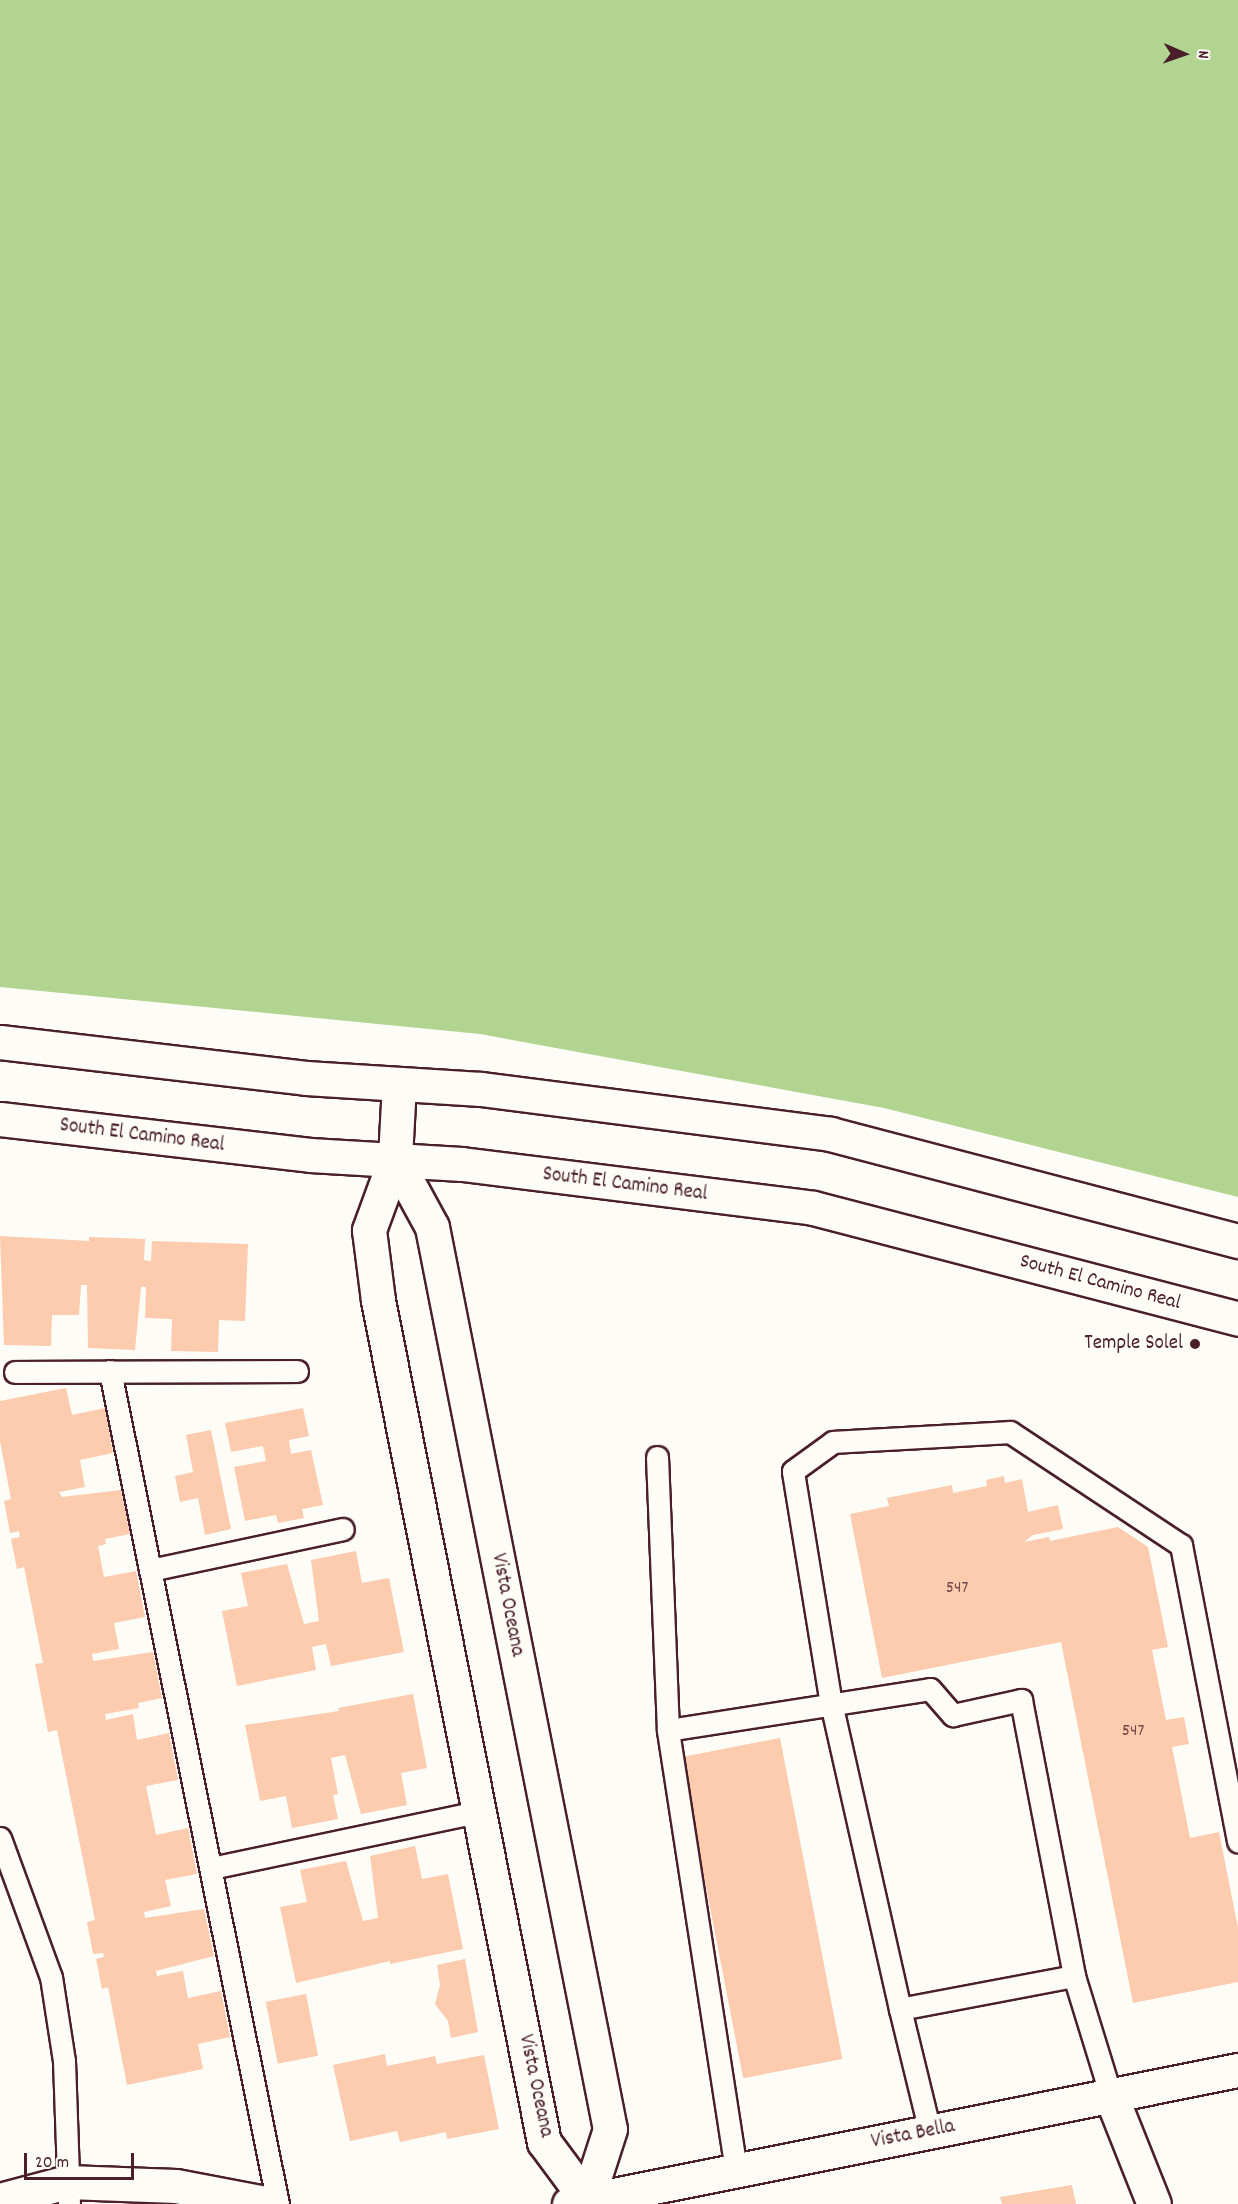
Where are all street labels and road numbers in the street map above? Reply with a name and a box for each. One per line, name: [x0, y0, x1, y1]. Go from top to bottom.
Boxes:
street label: South El Camino Real: [58, 1113, 226, 1159]
street label: South El Camino Real: [541, 1162, 709, 1208]
street label: South El Camino Real: [1017, 1249, 1183, 1317]
street label: Vista Oceana: [485, 1551, 529, 1659]
street label: Vista Oceana: [512, 2032, 558, 2140]
street label: Vista Bella: [869, 2115, 957, 2155]

